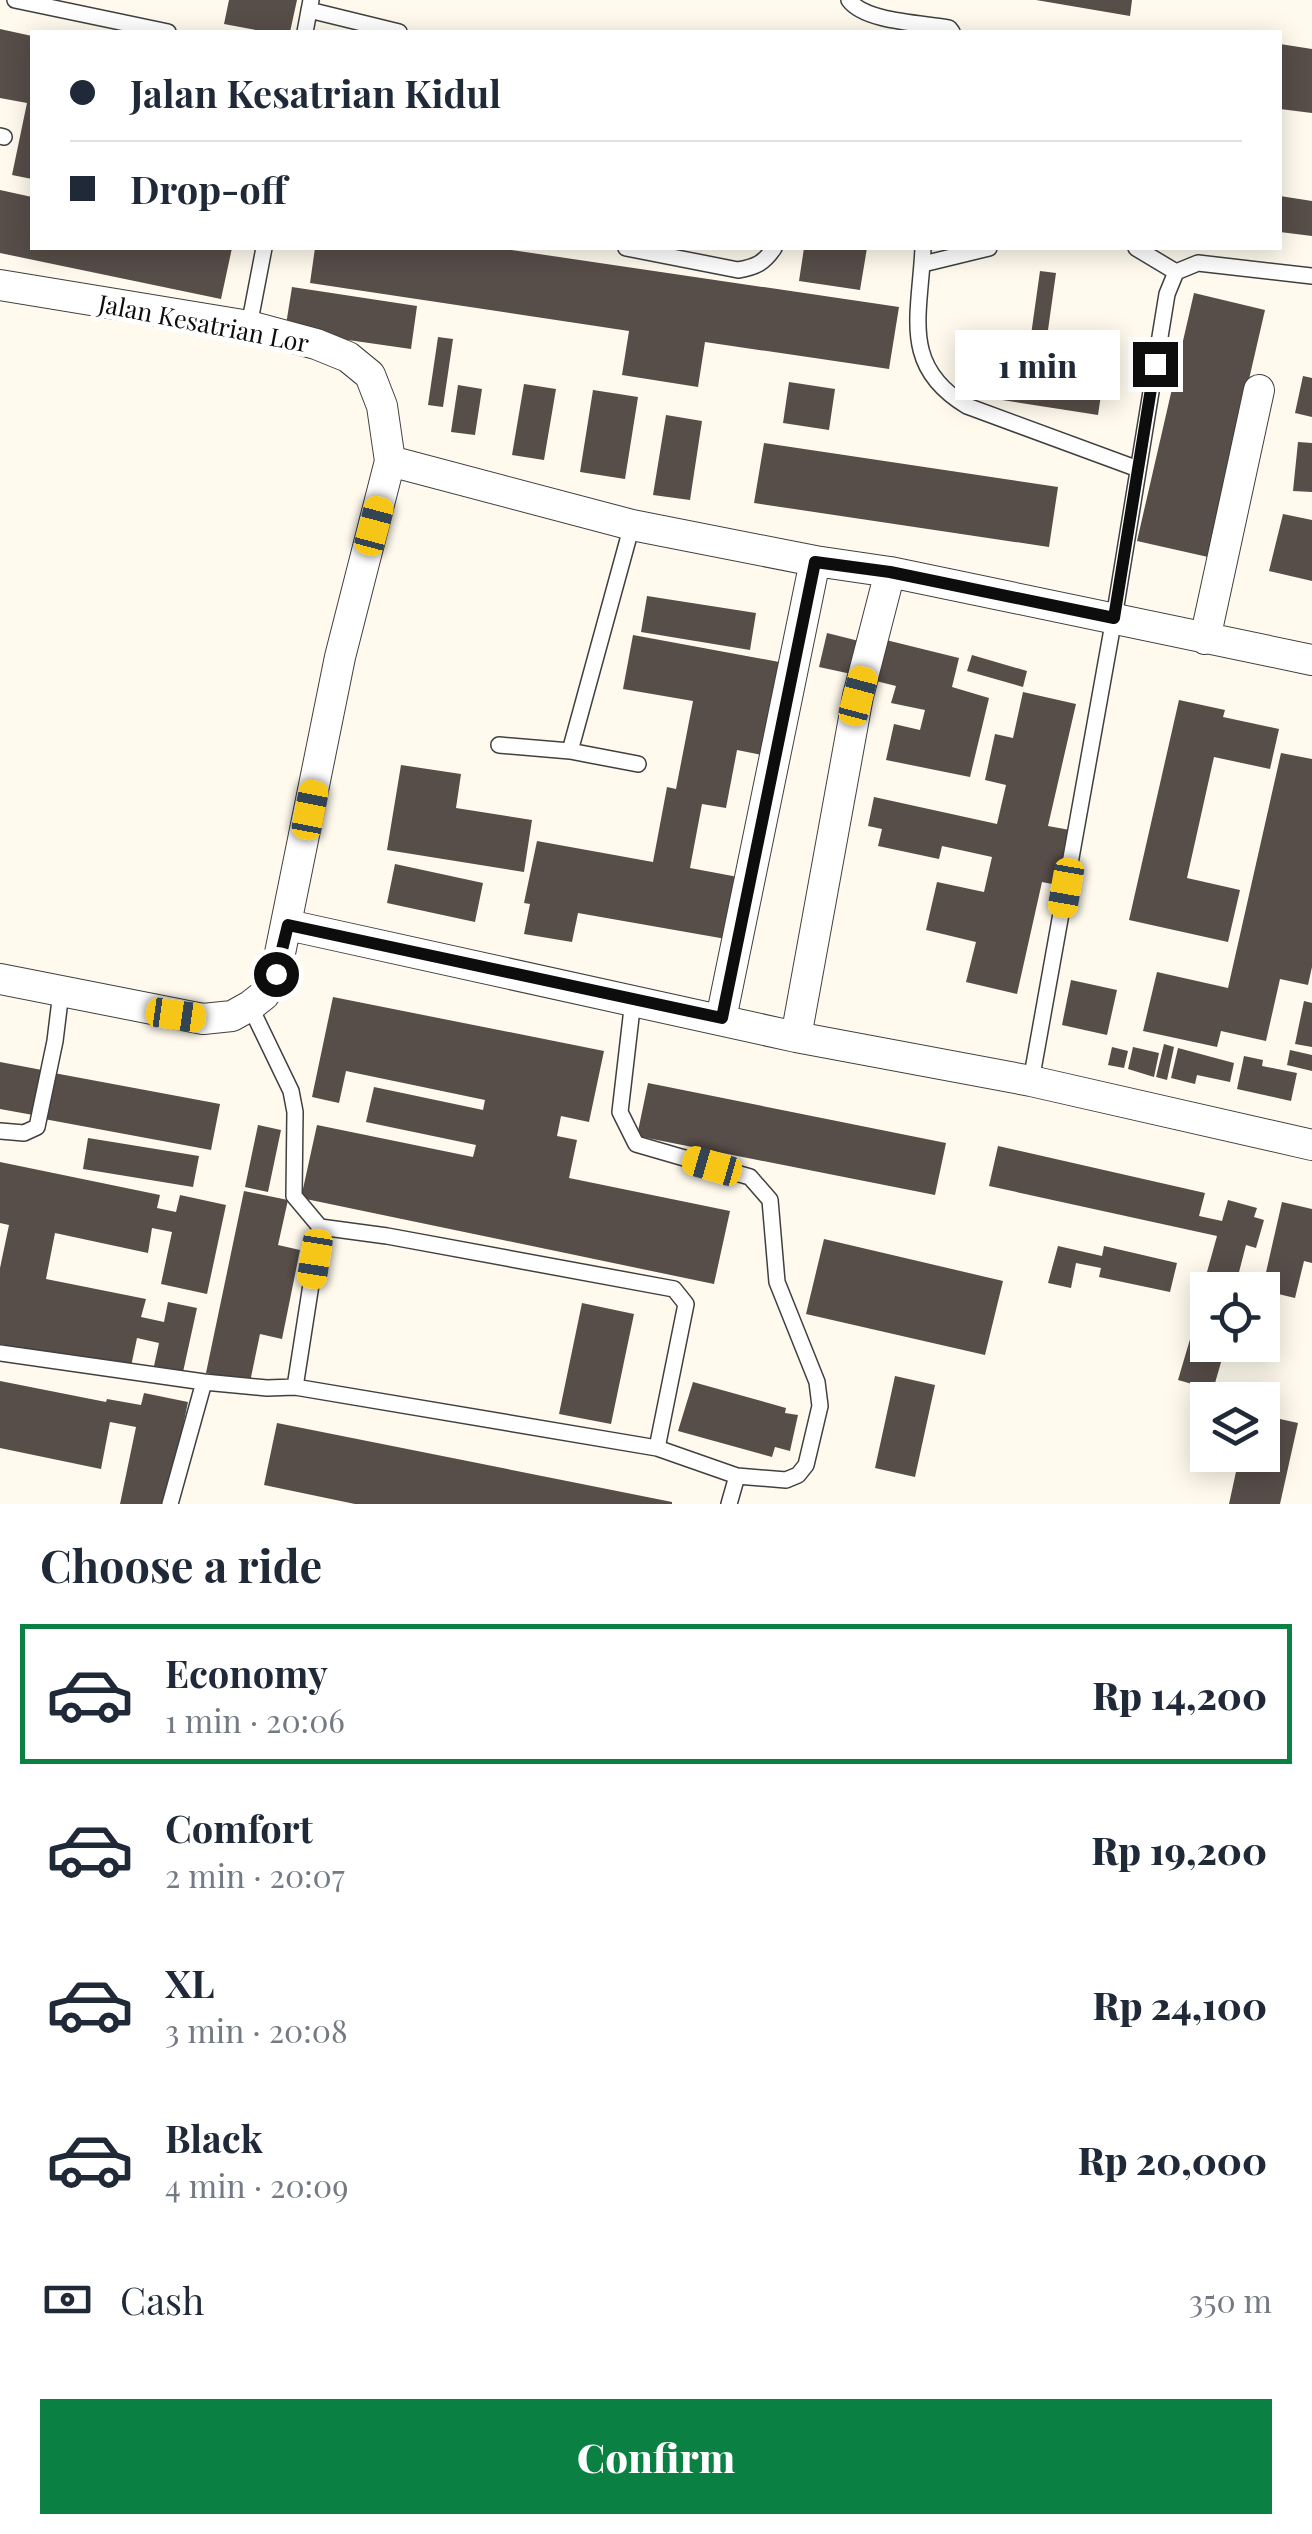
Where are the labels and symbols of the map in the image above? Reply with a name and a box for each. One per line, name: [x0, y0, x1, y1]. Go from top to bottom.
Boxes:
street label: Jalan Kesatrian Lor: [95, 285, 312, 359]
callout: 1 min: [955, 329, 1120, 399]
route end: [1133, 342, 1178, 387]
car: [352, 493, 396, 559]
car: [836, 663, 880, 729]
car: [290, 778, 330, 842]
car: [1046, 856, 1086, 920]
route start: [254, 952, 299, 997]
car: [144, 996, 208, 1034]
car: [679, 1143, 745, 1189]
car: [295, 1227, 335, 1291]

